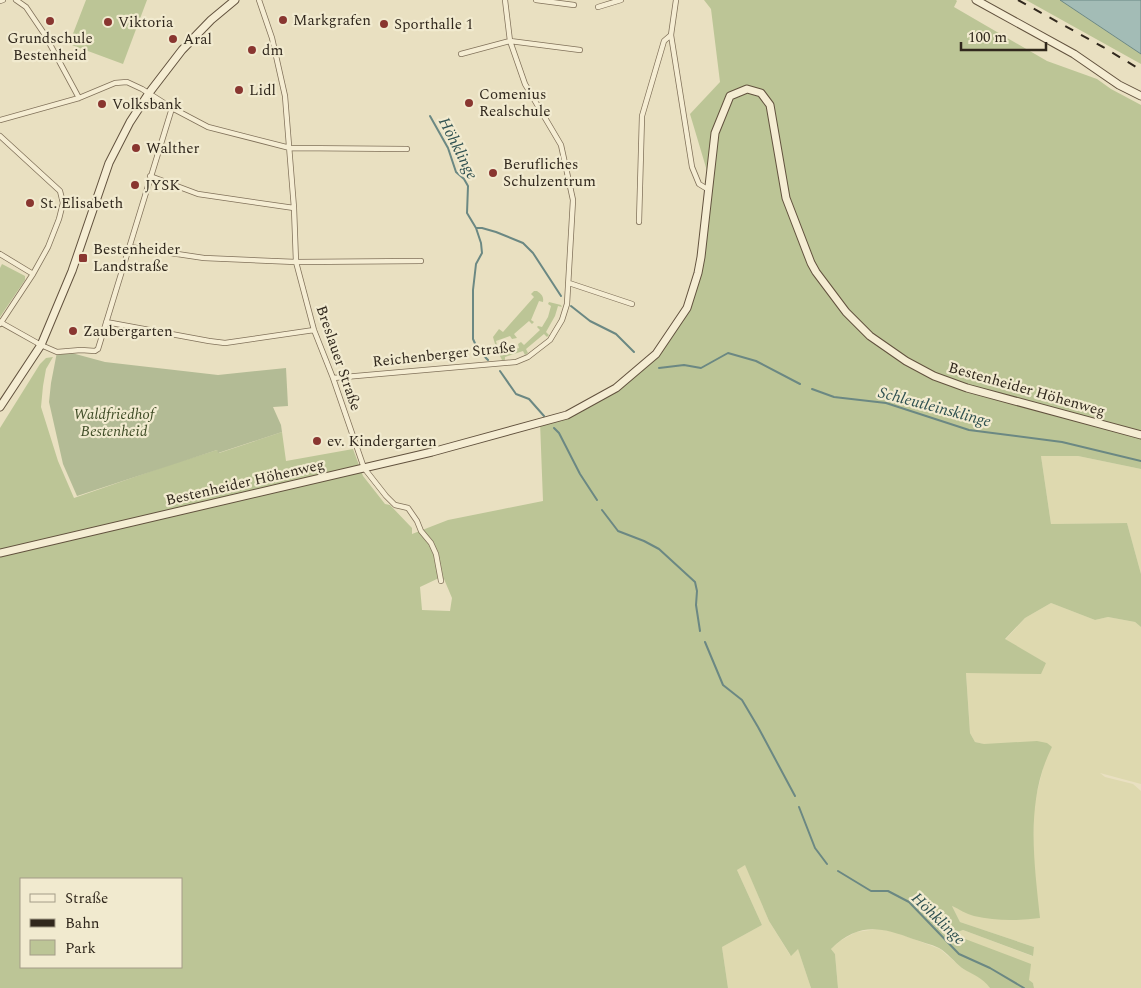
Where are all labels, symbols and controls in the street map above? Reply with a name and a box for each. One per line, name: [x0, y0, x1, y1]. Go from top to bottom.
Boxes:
place label: Markgrafen: [293, 9, 371, 32]
place label: Viktoria: [118, 11, 174, 34]
place label: Sporthalle 1: [394, 13, 473, 36]
marker: Markgrafen: [277, 14, 289, 26]
marker: Grundschule Bestenheid: [44, 15, 56, 27]
marker: Viktoria: [102, 16, 114, 28]
marker: Sporthalle 1: [378, 18, 390, 30]
scale bar: [961, 20, 1046, 52]
text: 100 m: [968, 26, 1007, 49]
place label: Grundschule Bestenheid: [7, 27, 93, 67]
place label: Aral: [183, 28, 212, 51]
marker: Aral: [167, 33, 179, 45]
place label: dm: [262, 39, 283, 62]
marker: dm: [246, 44, 258, 56]
place label: Lidl: [249, 79, 276, 102]
place label: Comenius Realschule: [479, 83, 550, 123]
marker: Lidl: [233, 84, 245, 96]
place label: Volksbank: [112, 93, 182, 116]
marker: Comenius Realschule: [463, 97, 475, 109]
marker: Volksbank: [96, 98, 108, 110]
water label: Höhklinge: [432, 113, 484, 184]
place label: Walther: [146, 137, 199, 160]
marker: Walther: [130, 142, 142, 154]
place label: Berufliches Schulzentrum: [503, 153, 596, 193]
marker: Berufliches Schulzentrum: [487, 167, 499, 179]
place label: JYSK: [145, 174, 180, 197]
marker: JYSK: [129, 179, 141, 191]
place label: St. Elisabeth: [40, 192, 124, 215]
marker: St. Elisabeth: [24, 197, 36, 209]
place label: Bestenheider Landstraße: [93, 238, 180, 278]
marker: Bestenheider Landstraße: [77, 252, 89, 264]
street label: Breslauer Straße: [310, 302, 367, 414]
place label: Zaubergarten: [83, 320, 173, 343]
marker: Zaubergarten: [67, 325, 79, 337]
street label: Reichenberger Straße: [371, 336, 517, 373]
street label: Bestenheider Höhenweg: [946, 356, 1108, 423]
water label: Schleutleinsklinge: [876, 380, 994, 434]
park label: Waldfriedhof Bestenheid: [73, 403, 157, 443]
place label: ev. Kindergarten: [327, 430, 437, 453]
marker: ev. Kindergarten: [311, 435, 323, 447]
street label: Bestenheider Höhenweg: [163, 453, 327, 512]
legend: [20, 878, 182, 968]
text: Straße: [65, 887, 108, 910]
water label: Höhklinge: [906, 887, 971, 951]
text: Bahn: [65, 912, 100, 935]
text: Park: [65, 937, 96, 960]

